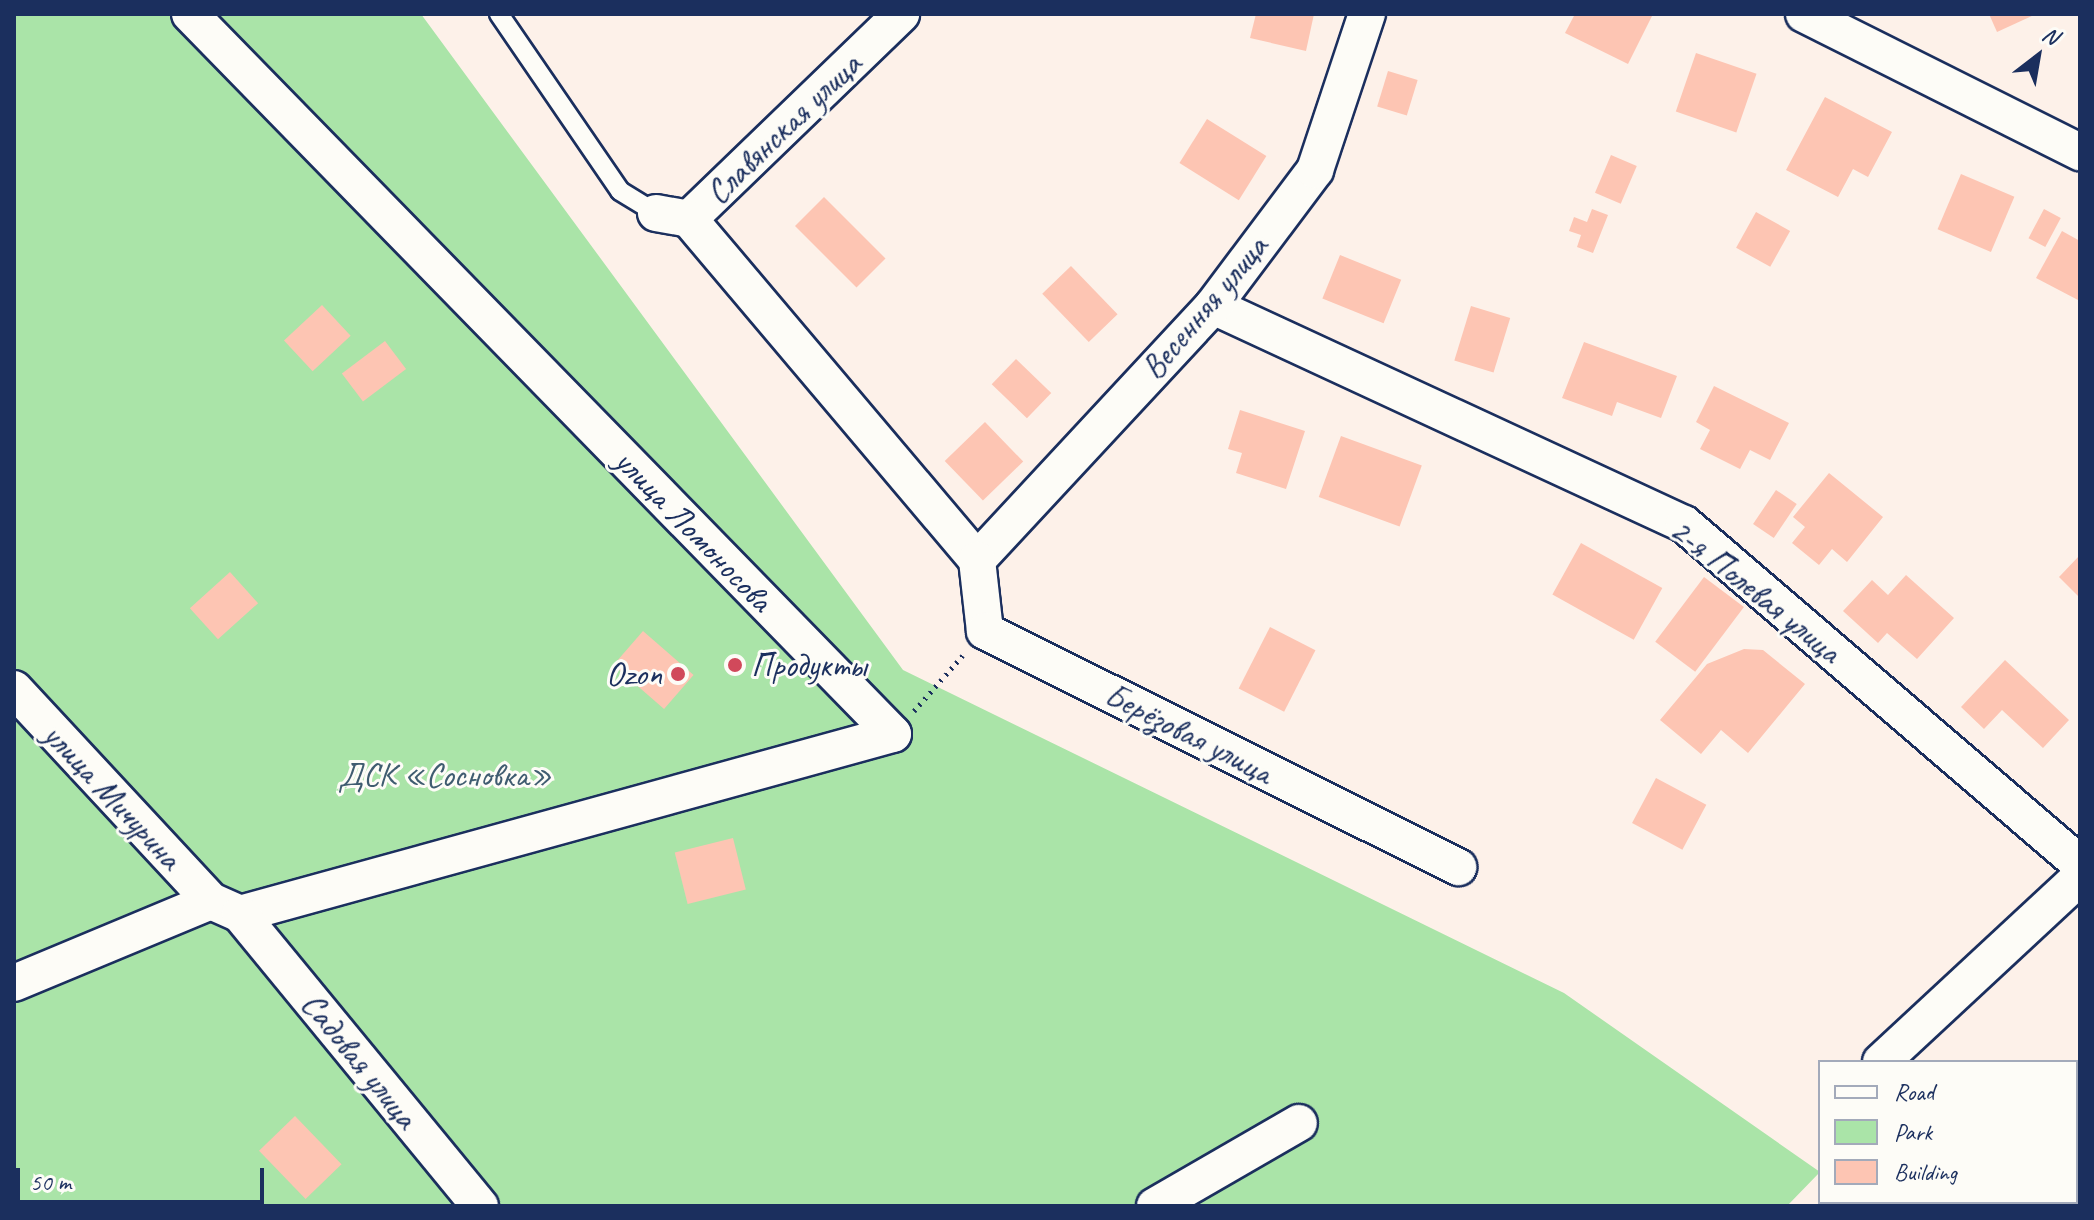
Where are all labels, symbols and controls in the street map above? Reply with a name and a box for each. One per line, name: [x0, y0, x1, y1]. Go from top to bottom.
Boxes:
north arrow: [1998, 16, 2078, 96]
text: N: [2037, 20, 2063, 51]
street label: Славянская улица: [696, 43, 870, 213]
street label: Весенняя улица: [1132, 226, 1276, 388]
street label: улица Ломоносова: [606, 440, 782, 620]
street label: 2-я Полевая улица: [1661, 508, 1851, 672]
place label: Продукты: [751, 645, 866, 685]
place label: Ozon: [606, 654, 662, 694]
marker: Продукты: [726, 656, 744, 674]
marker: Ozon: [669, 665, 687, 683]
street label: Берёзовая улица: [1099, 673, 1279, 793]
street label: улица Мичурина: [35, 714, 191, 878]
park label: ДСК «Сосновка»: [338, 755, 552, 795]
street label: Садовая улица: [292, 983, 428, 1137]
legend: [1818, 1060, 2078, 1204]
text: Road: [1894, 1077, 1934, 1107]
text: Park: [1894, 1117, 1932, 1147]
scale bar: [20, 1152, 268, 1202]
text: Building: [1894, 1157, 1957, 1187]
text: 50 m: [30, 1167, 71, 1197]

